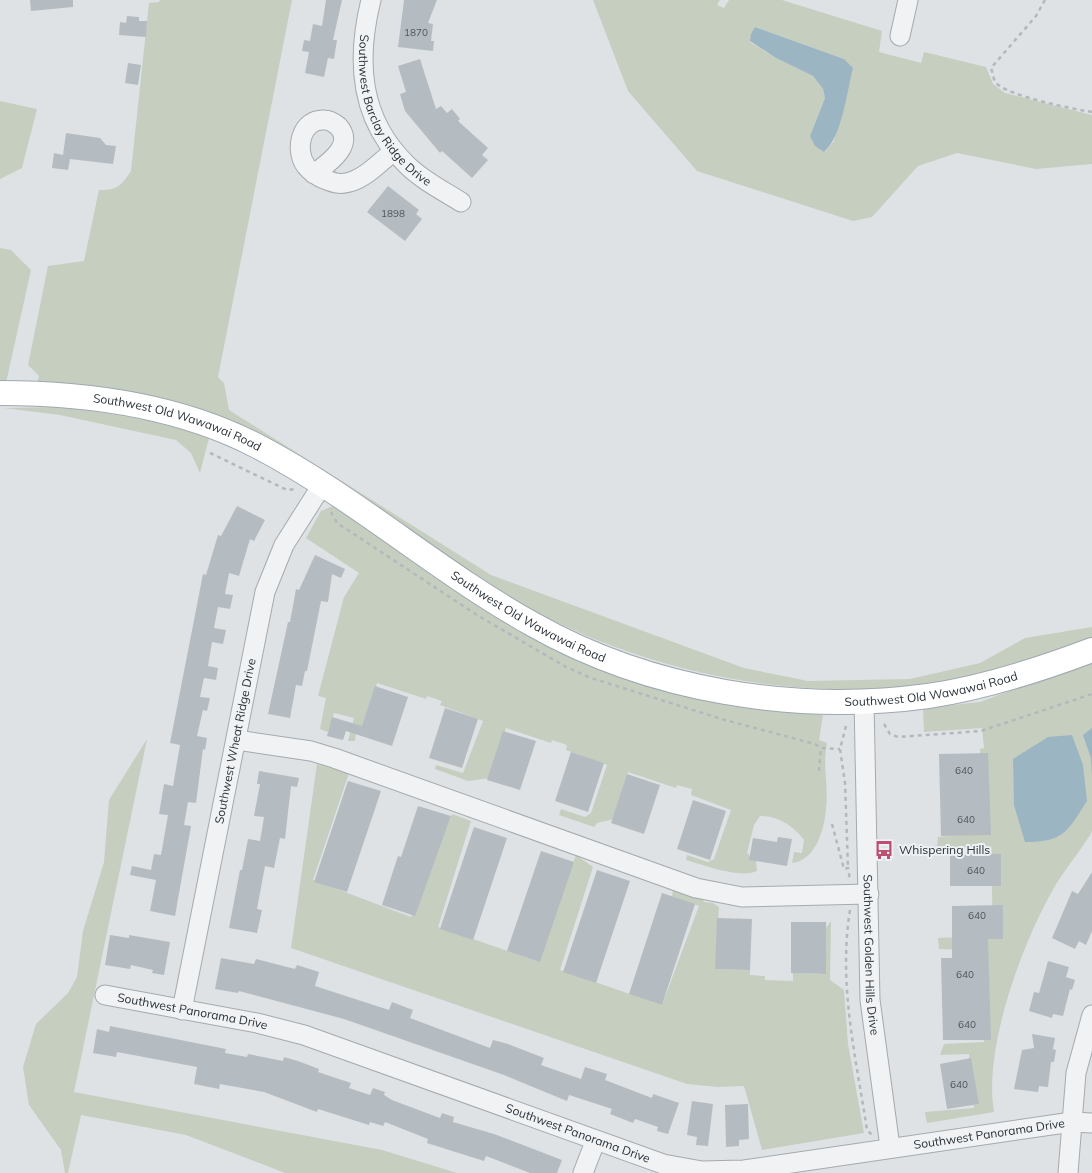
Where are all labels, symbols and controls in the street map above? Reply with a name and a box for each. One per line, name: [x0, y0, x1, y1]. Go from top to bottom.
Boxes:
house number: 1870: [404, 26, 428, 39]
street label: Southwest Barclay Ridge Drive: [356, 34, 434, 189]
house number: 1898: [381, 207, 405, 220]
street label: Southwest Old Wawawai Road: [92, 390, 264, 454]
street label: Southwest Old Wawawai Road: [448, 567, 608, 665]
street label: Southwest Wheat Ridge Drive: [211, 657, 259, 825]
street label: Southwest Old Wawawai Road: [844, 668, 1019, 709]
house number: 640: [955, 764, 973, 777]
house number: 640: [957, 813, 975, 826]
bus stop icon: Whispering Hills: [873, 839, 895, 861]
place label: Whispering Hills: [899, 842, 990, 857]
house number: 640: [967, 864, 985, 877]
street label: Southwest Golden Hills Drive: [860, 874, 883, 1036]
house number: 640: [968, 909, 986, 922]
house number: 640: [956, 968, 974, 981]
street label: Southwest Panorama Drive: [116, 989, 269, 1032]
house number: 640: [958, 1018, 976, 1031]
house number: 640: [950, 1078, 968, 1091]
street label: Southwest Panorama Drive: [504, 1100, 652, 1166]
street label: Southwest Panorama Drive: [913, 1115, 1066, 1152]

